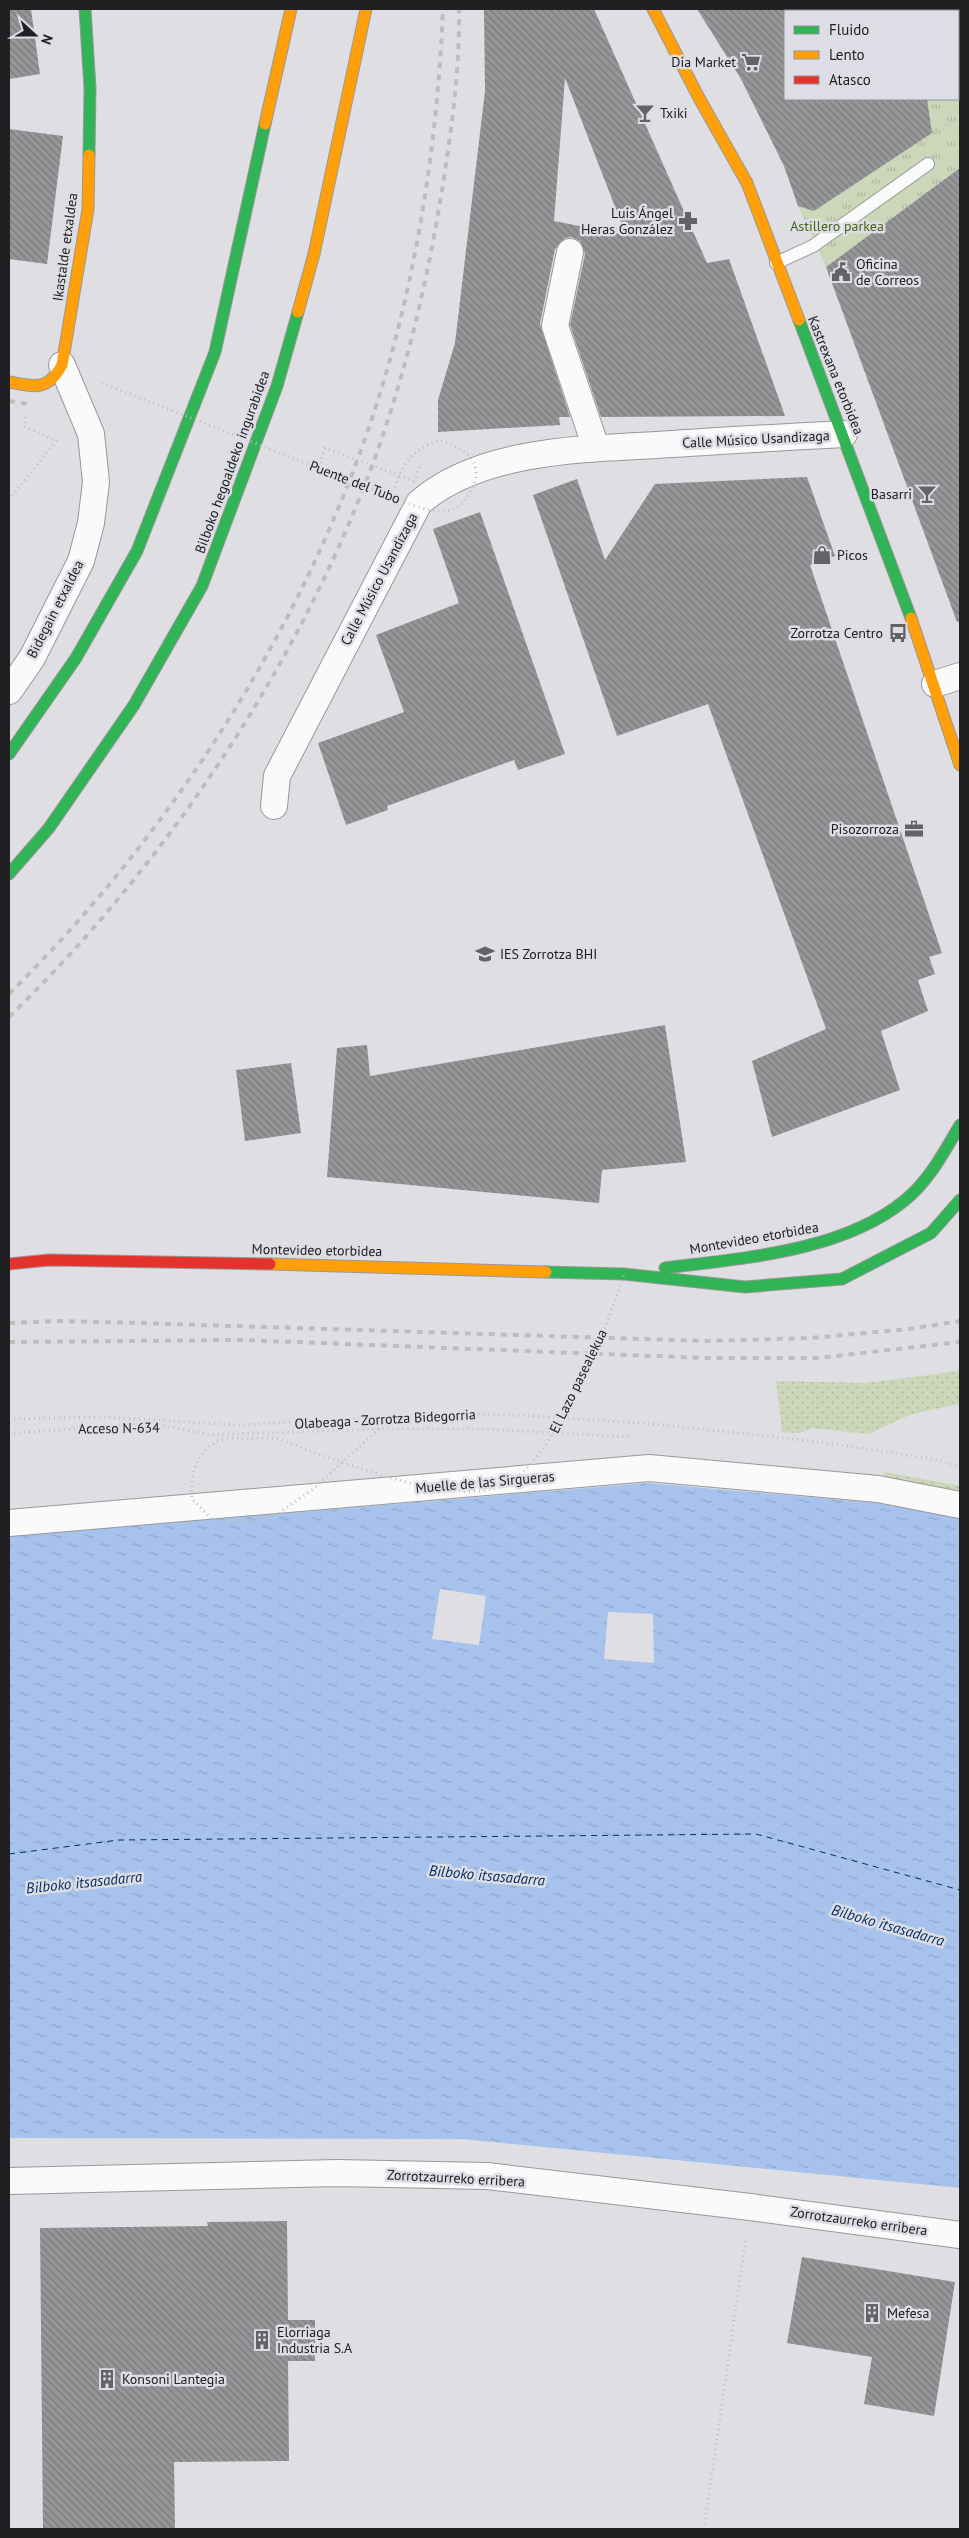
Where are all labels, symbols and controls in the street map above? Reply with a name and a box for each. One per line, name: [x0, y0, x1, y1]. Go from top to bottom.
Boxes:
north arrow: [10, 10, 60, 60]
legend: [784, 10, 959, 100]
text: Fluido: [829, 20, 869, 39]
text: N: [37, 32, 57, 47]
text: Lento: [829, 45, 865, 64]
supermarket icon: Dia Market: [740, 51, 762, 73]
place label: Dia Market: [671, 53, 736, 71]
text: Atasco: [829, 70, 871, 89]
bar icon: Txiki: [634, 102, 656, 124]
place label: Txiki: [660, 104, 687, 122]
street label: Ikastalde etxaldea: [48, 192, 82, 302]
place label: Luis Ángel Heras González: [581, 204, 673, 238]
pharmacy icon: Luis Ángel Heras González: [677, 210, 699, 232]
park label: Astillero parkea: [790, 217, 884, 235]
place label: Oficina de Correos: [856, 255, 919, 289]
public building icon: Oficina de Correos: [830, 261, 852, 283]
street label: Kastrexana etorbidea: [804, 313, 868, 437]
street label: Bilboko hegoaldeko ingurabidea: [191, 368, 273, 556]
street label: Calle Músico Usandizaga: [682, 426, 830, 452]
street label: Puente del Tubo: [307, 456, 403, 508]
bar icon: Basarri: [916, 483, 938, 505]
place label: Basarri: [871, 485, 912, 503]
street label: Calle Músico Usandizaga: [336, 509, 422, 648]
shop icon: Picos: [811, 544, 833, 566]
place label: Picos: [837, 546, 868, 564]
street label: Bidegain etxaldea: [23, 557, 87, 661]
bus stop icon: Zorrotza Centro: [887, 622, 909, 644]
place label: Zorrotza Centro: [791, 624, 883, 642]
office icon: Pisozorroza: [903, 818, 925, 840]
place label: Pisozorroza: [831, 820, 899, 838]
school or university icon: IES Zorrotza BHI: [474, 943, 496, 965]
place label: IES Zorrotza BHI: [500, 945, 597, 963]
street label: Montevideo etorbidea: [688, 1218, 820, 1258]
street label: Montevideo etorbidea: [251, 1240, 383, 1260]
street label: El Lazo pasealekua: [545, 1326, 611, 1436]
street label: Olabeaga - Zorrotza Bidegorria: [294, 1405, 476, 1433]
street label: Acceso N-634: [78, 1418, 160, 1438]
street label: Muelle de las Sirgueras: [415, 1467, 555, 1497]
water label: Bilboko itsasadarra: [428, 1860, 547, 1890]
water label: Bilboko itsasadarra: [25, 1866, 144, 1898]
water label: Bilboko itsasadarra: [829, 1900, 947, 1950]
street label: Zorrotzaurreko erribera: [387, 2165, 525, 2191]
street label: Zorrotzaurreko erribera: [789, 2202, 929, 2240]
building icon: Mefesa: [861, 2302, 883, 2324]
place label: Mefesa: [887, 2304, 930, 2322]
place label: Elorriaga Industria S.A: [277, 2323, 353, 2357]
building icon: Elorriaga Industria S.A: [251, 2329, 273, 2351]
building icon: Konsoni Lantegia: [96, 2368, 118, 2390]
place label: Konsoni Lantegia: [122, 2370, 225, 2388]

